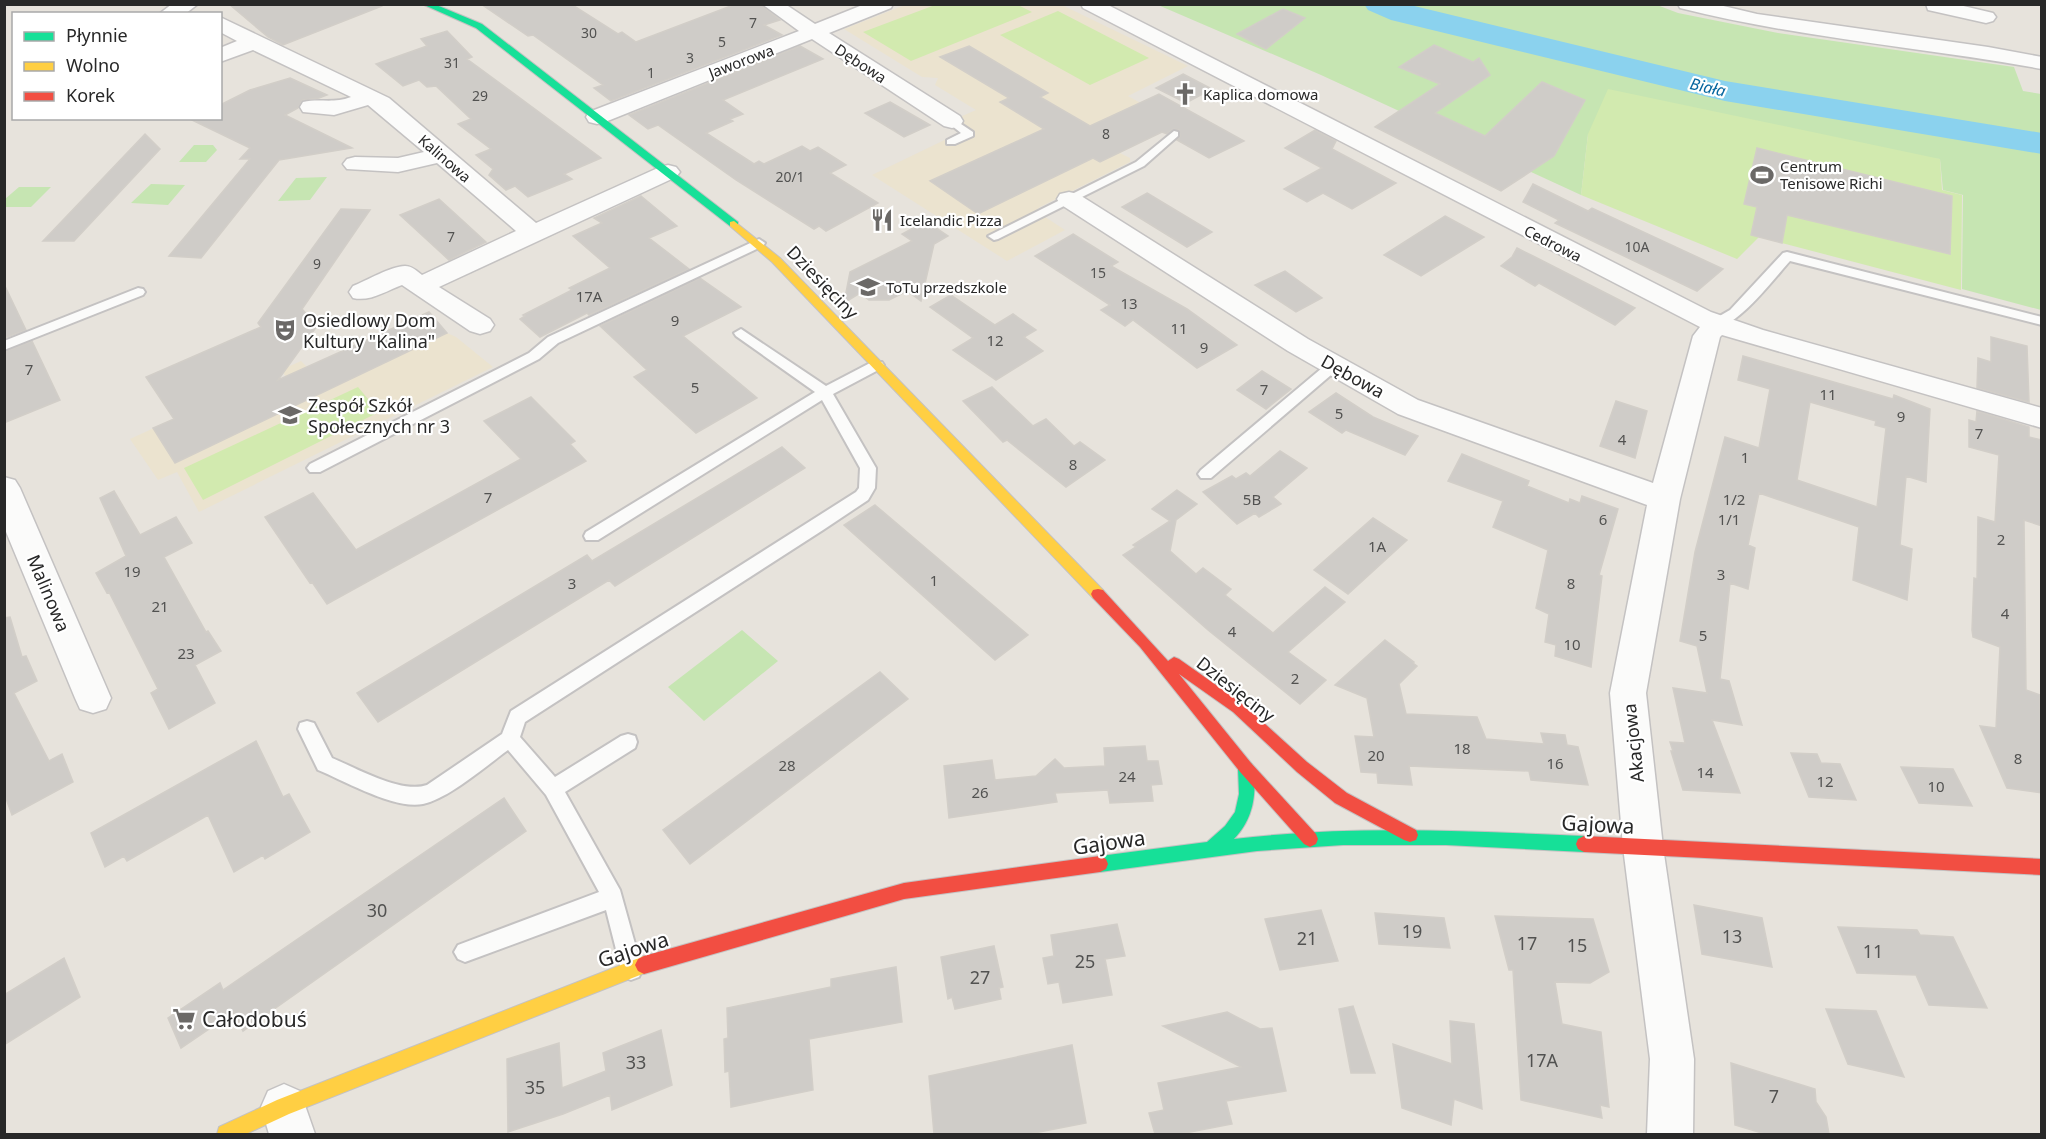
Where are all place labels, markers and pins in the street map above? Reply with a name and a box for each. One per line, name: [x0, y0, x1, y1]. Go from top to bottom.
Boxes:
church icon: Kaplica domowa: [1172, 81, 1198, 107]
place label: Kaplica domowa: [1203, 84, 1319, 104]
place label: Centrum Tenisowe Richi: [1780, 156, 1883, 193]
sports icon: Centrum Tenisowe Richi: [1749, 162, 1775, 188]
restaurant icon: Icelandic Pizza: [869, 207, 895, 233]
place label: Icelandic Pizza: [900, 210, 1002, 230]
school or university icon: ToTu przedszkole: [855, 274, 881, 300]
place label: ToTu przedszkole: [886, 277, 1007, 297]
place label: Osiedlowy Dom Kultury "Kalina": [303, 308, 436, 353]
theatre icon: Osiedlowy Dom Kultury "Kalina": [272, 317, 298, 343]
place label: Zespół Szkół Społecznych nr 3: [308, 393, 450, 438]
school or university icon: Zespół Szkół Społecznych nr 3: [277, 402, 303, 428]
place label: Całodobuś: [202, 1005, 307, 1033]
supermarket icon: Całodobuś: [171, 1006, 197, 1032]

